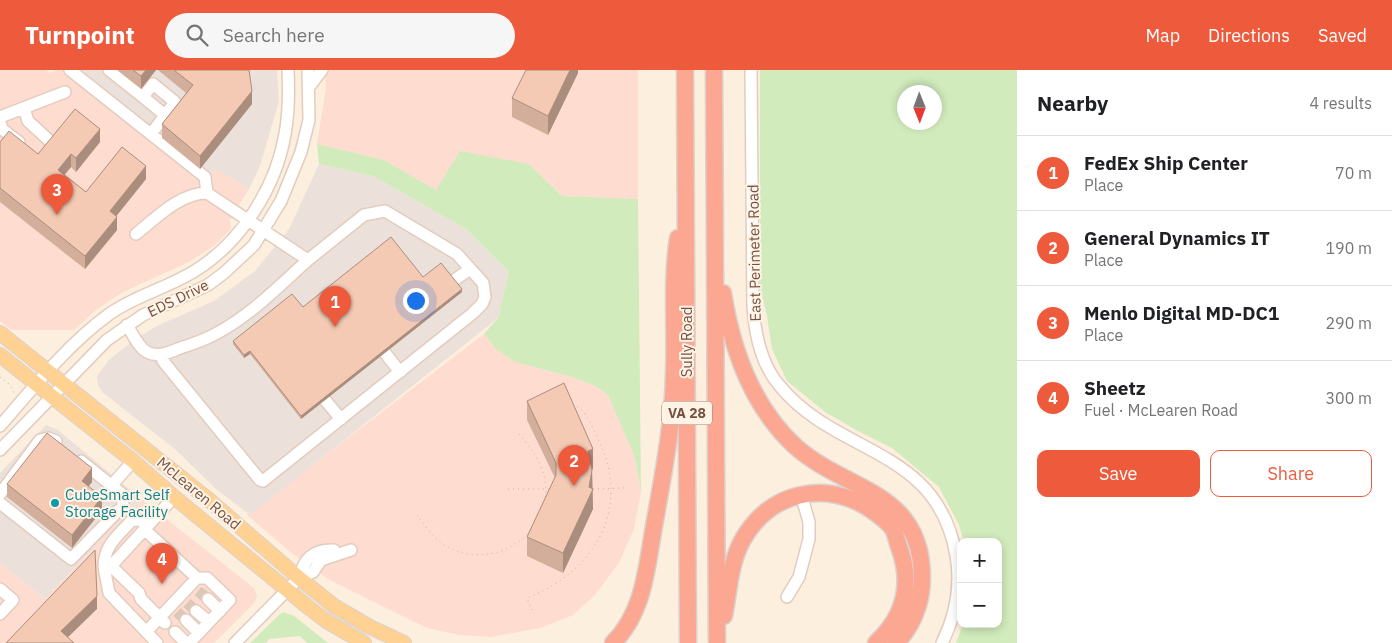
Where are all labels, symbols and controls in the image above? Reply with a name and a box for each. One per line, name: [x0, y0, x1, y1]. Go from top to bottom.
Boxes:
search box: [165, 13, 515, 58]
text: Turnpoint: [25, 19, 135, 51]
icon: search: [183, 21, 211, 49]
text: Search here: [223, 23, 325, 47]
text: Map: [1145, 24, 1180, 47]
text: Directions: [1208, 24, 1290, 47]
text: Saved: [1318, 24, 1367, 47]
north arrow: [897, 85, 942, 130]
text: Nearby: [1037, 89, 1108, 117]
text: 4 results: [1309, 93, 1372, 113]
text: FedEx Ship Center: [1084, 151, 1248, 175]
text: 1: [1048, 163, 1058, 183]
text: 70 m: [1335, 163, 1372, 183]
pin: 3: [41, 174, 73, 215]
text: Place: [1084, 175, 1123, 195]
street label: East Perimeter Road: [743, 184, 765, 322]
text: General Dynamics IT: [1084, 226, 1270, 250]
text: 2: [1048, 238, 1058, 258]
text: 190 m: [1325, 238, 1372, 258]
text: Place: [1084, 250, 1123, 270]
street label: EDS Drive: [144, 275, 212, 321]
pin: 1: [319, 286, 351, 327]
your location: [403, 288, 429, 314]
text: Menlo Digital MD-DC1: [1084, 301, 1279, 325]
street label: Sully Road: [677, 307, 696, 377]
text: 3: [1048, 313, 1058, 333]
text: 290 m: [1325, 313, 1372, 333]
text: Place: [1084, 325, 1123, 345]
text: Sheetz: [1084, 376, 1146, 400]
text: 4: [1048, 388, 1058, 408]
text: 300 m: [1325, 388, 1372, 408]
text: Fuel · McLearen Road: [1084, 400, 1238, 420]
road number: VA 28: [662, 402, 712, 424]
pin: 2: [558, 445, 590, 486]
button: Save: [1037, 450, 1200, 497]
button: Share: [1210, 450, 1372, 497]
street label: McLearen Road: [153, 452, 245, 534]
place label: CubeSmart Self Storage Facility: [65, 485, 170, 521]
marker: CubeSmart Self Storage Facility: [49, 497, 61, 509]
map controls: [957, 538, 1002, 628]
button: +: [957, 538, 1002, 583]
pin: 4: [146, 543, 178, 584]
button: −: [957, 583, 1002, 628]

